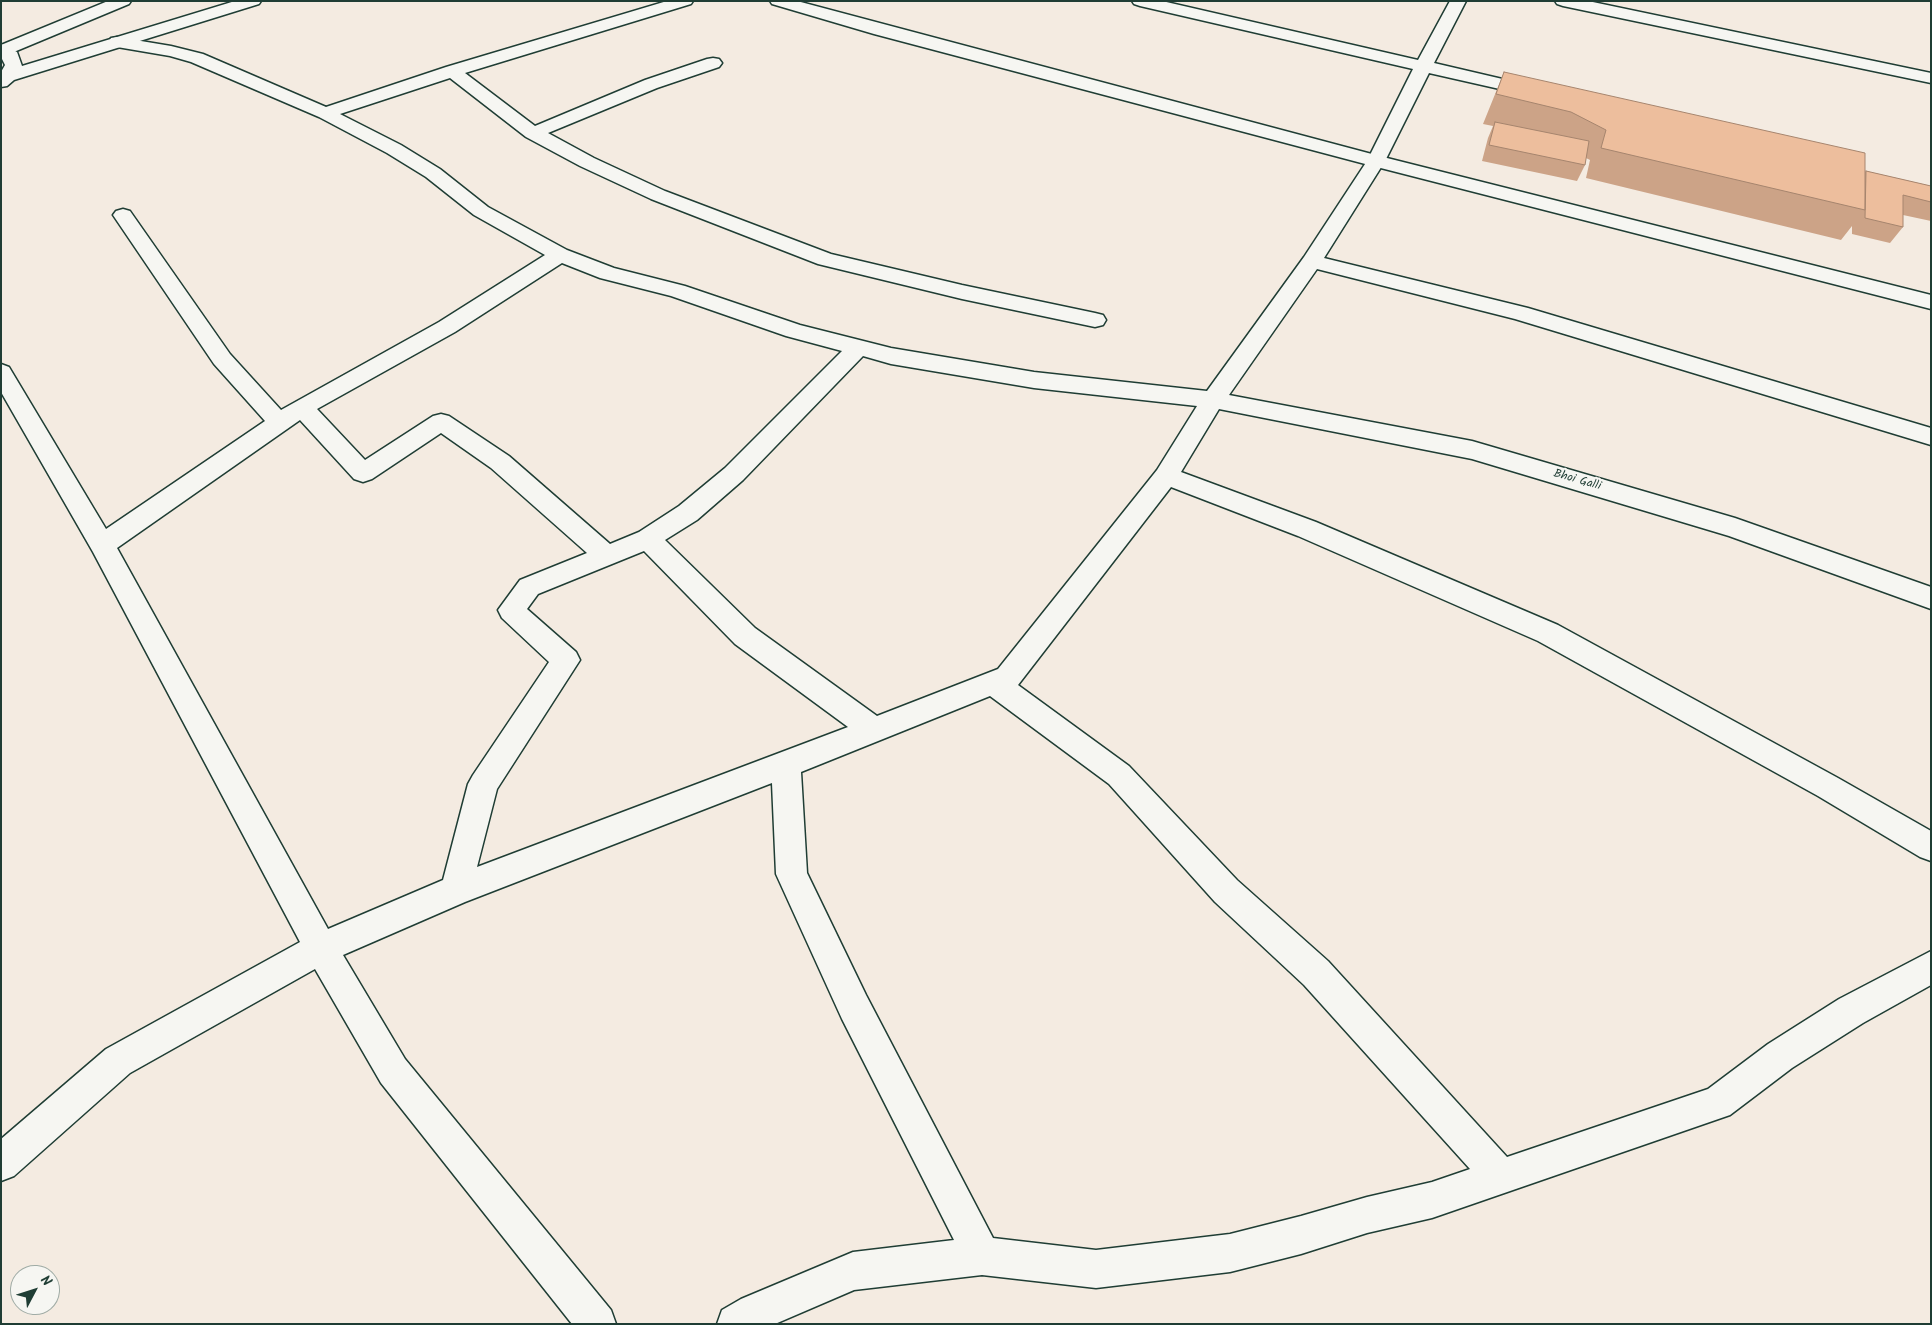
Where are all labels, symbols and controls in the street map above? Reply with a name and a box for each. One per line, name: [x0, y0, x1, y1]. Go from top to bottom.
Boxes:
street label: Bhoi Galli: [1552, 467, 1602, 495]
north arrow: [10, 1265, 60, 1315]
text: N: [34, 1271, 57, 1291]

